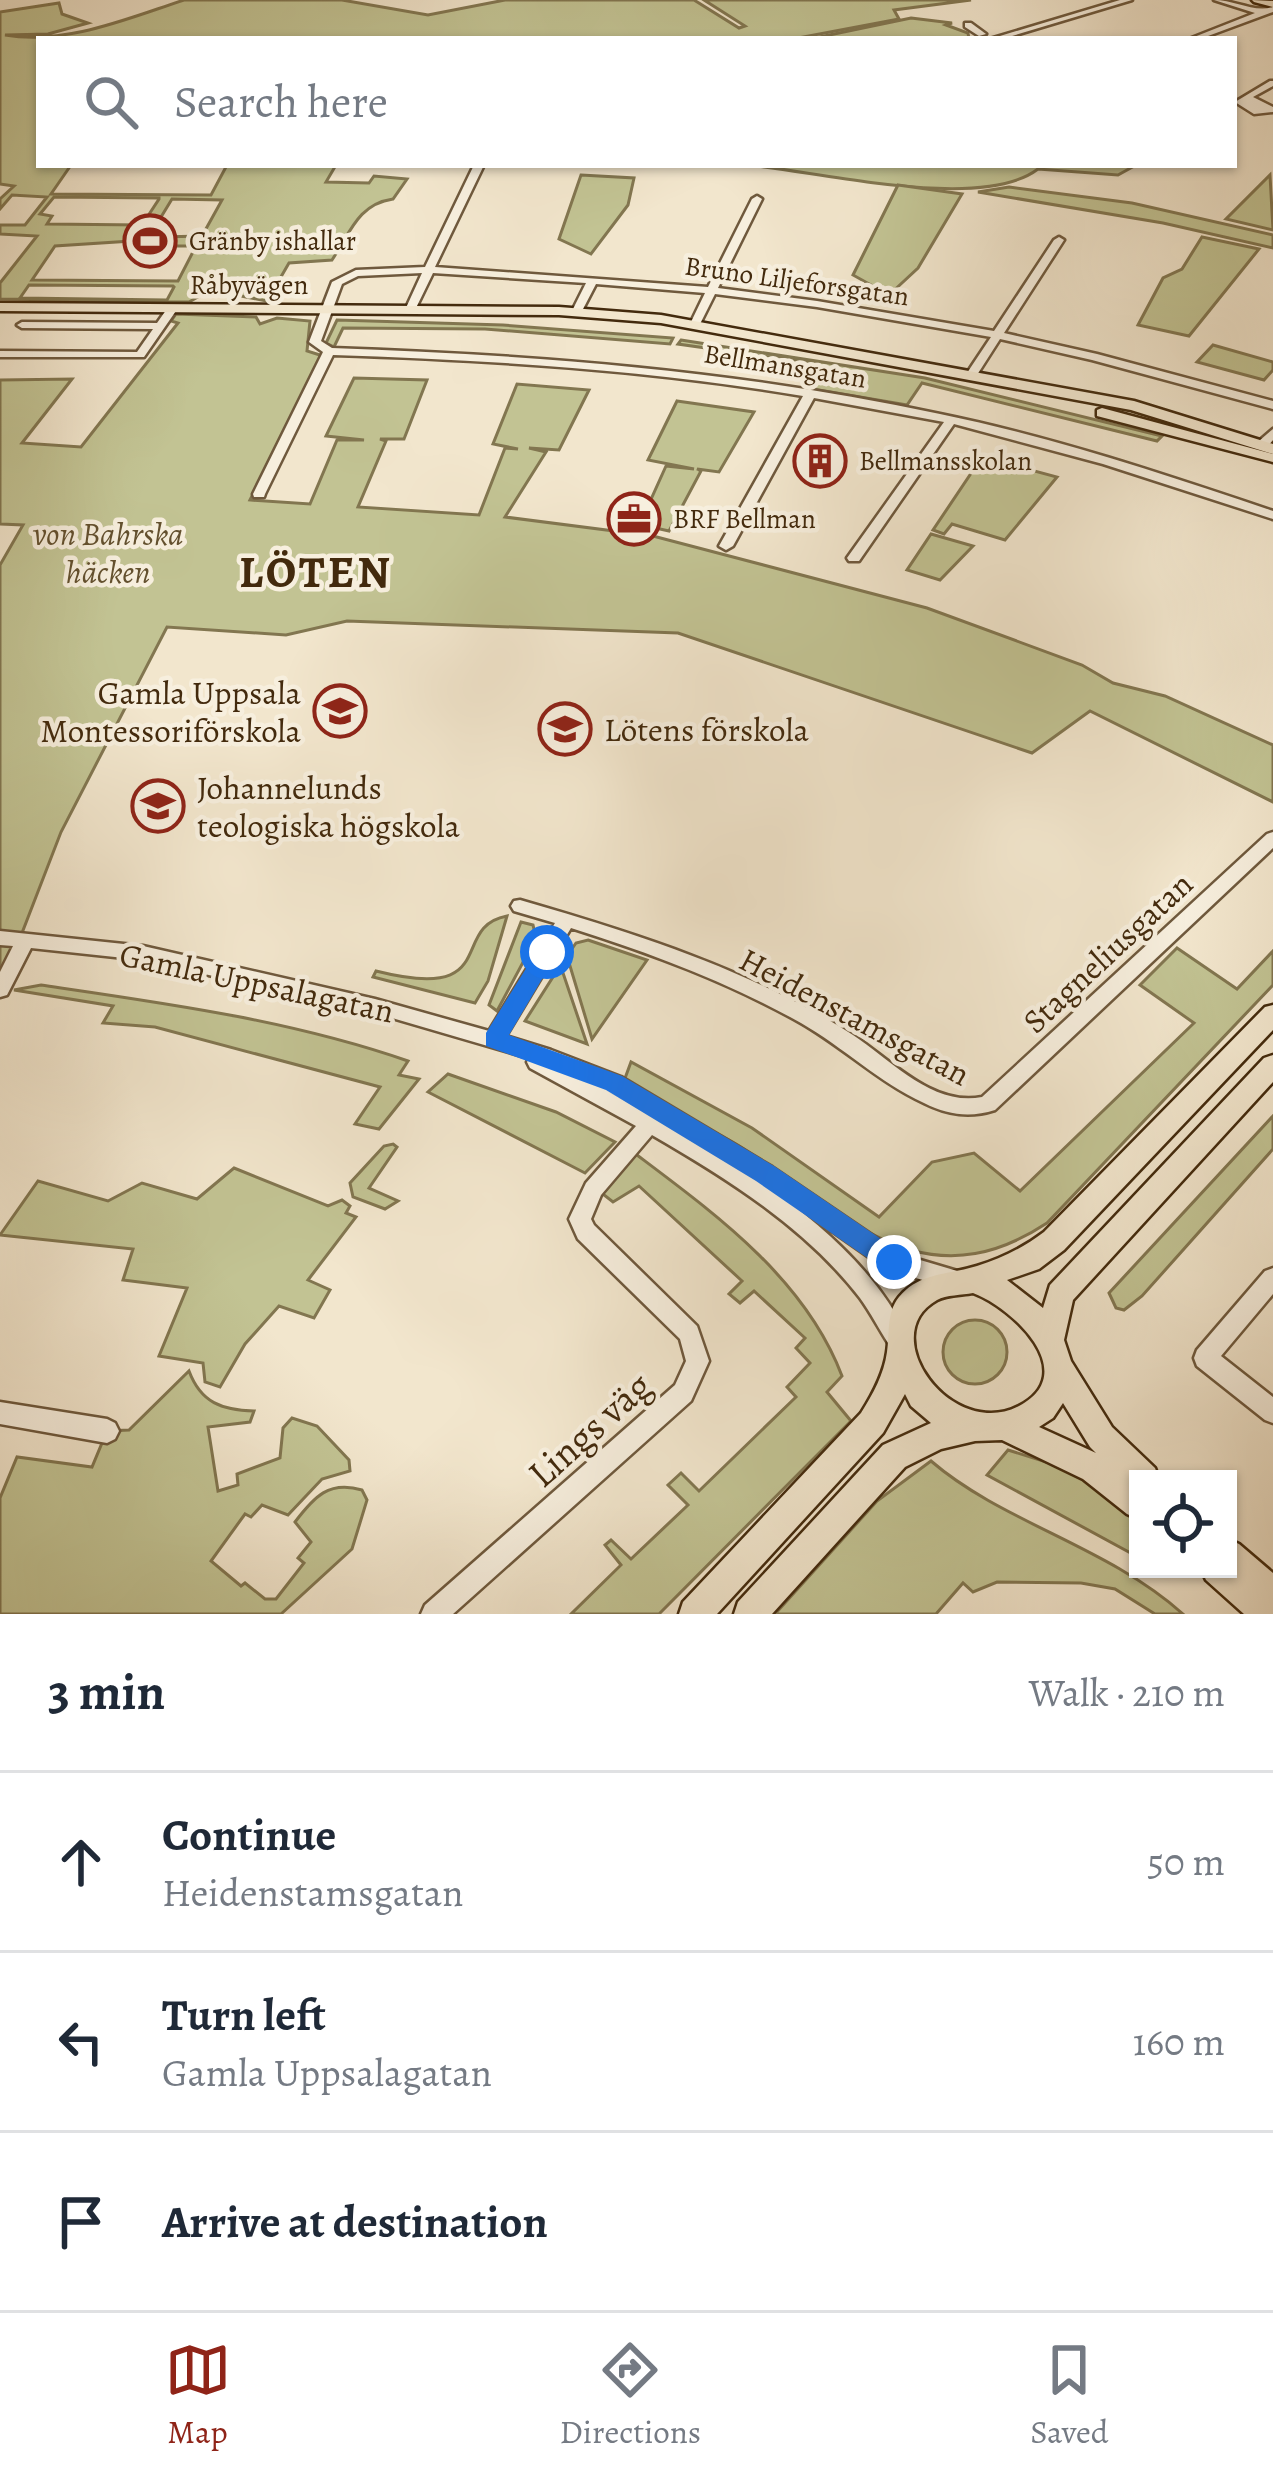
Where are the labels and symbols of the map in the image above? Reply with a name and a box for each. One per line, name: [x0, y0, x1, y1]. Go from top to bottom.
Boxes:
sports icon: Gränby ishallar: [122, 213, 178, 269]
place label: Gränby ishallar: [189, 223, 356, 259]
street label: Bruno Liljeforsgatan: [682, 247, 912, 315]
street label: Råbyvägen: [190, 267, 308, 303]
street label: Bellmansgatan: [701, 335, 869, 397]
building icon: Bellmansskolan: [792, 433, 848, 489]
place label: Bellmansskolan: [859, 443, 1032, 479]
office icon: BRF Bellman: [606, 491, 662, 547]
place label: BRF Bellman: [673, 501, 816, 537]
park label: von Bahrska häcken: [33, 511, 183, 594]
district label: LÖTEN: [239, 541, 393, 603]
place label: Gamla Uppsala Montessoriförskola: [40, 670, 302, 753]
school or university icon: Gamla Uppsala Montessoriförskola: [312, 683, 368, 739]
school or university icon: Lötens förskola: [537, 701, 593, 757]
place label: Lötens förskola: [604, 707, 810, 752]
place label: Johannelunds teologiska högskola: [197, 765, 460, 848]
school or university icon: Johannelunds teologiska högskola: [130, 778, 186, 834]
street label: Stagneliusgatan: [1012, 862, 1202, 1043]
route start: [520, 925, 574, 979]
street label: Gamla Uppsalagatan: [116, 931, 398, 1034]
street label: Heidenstamsgatan: [732, 937, 978, 1096]
route end: [867, 1235, 921, 1289]
street label: Lings väg: [516, 1360, 663, 1499]

